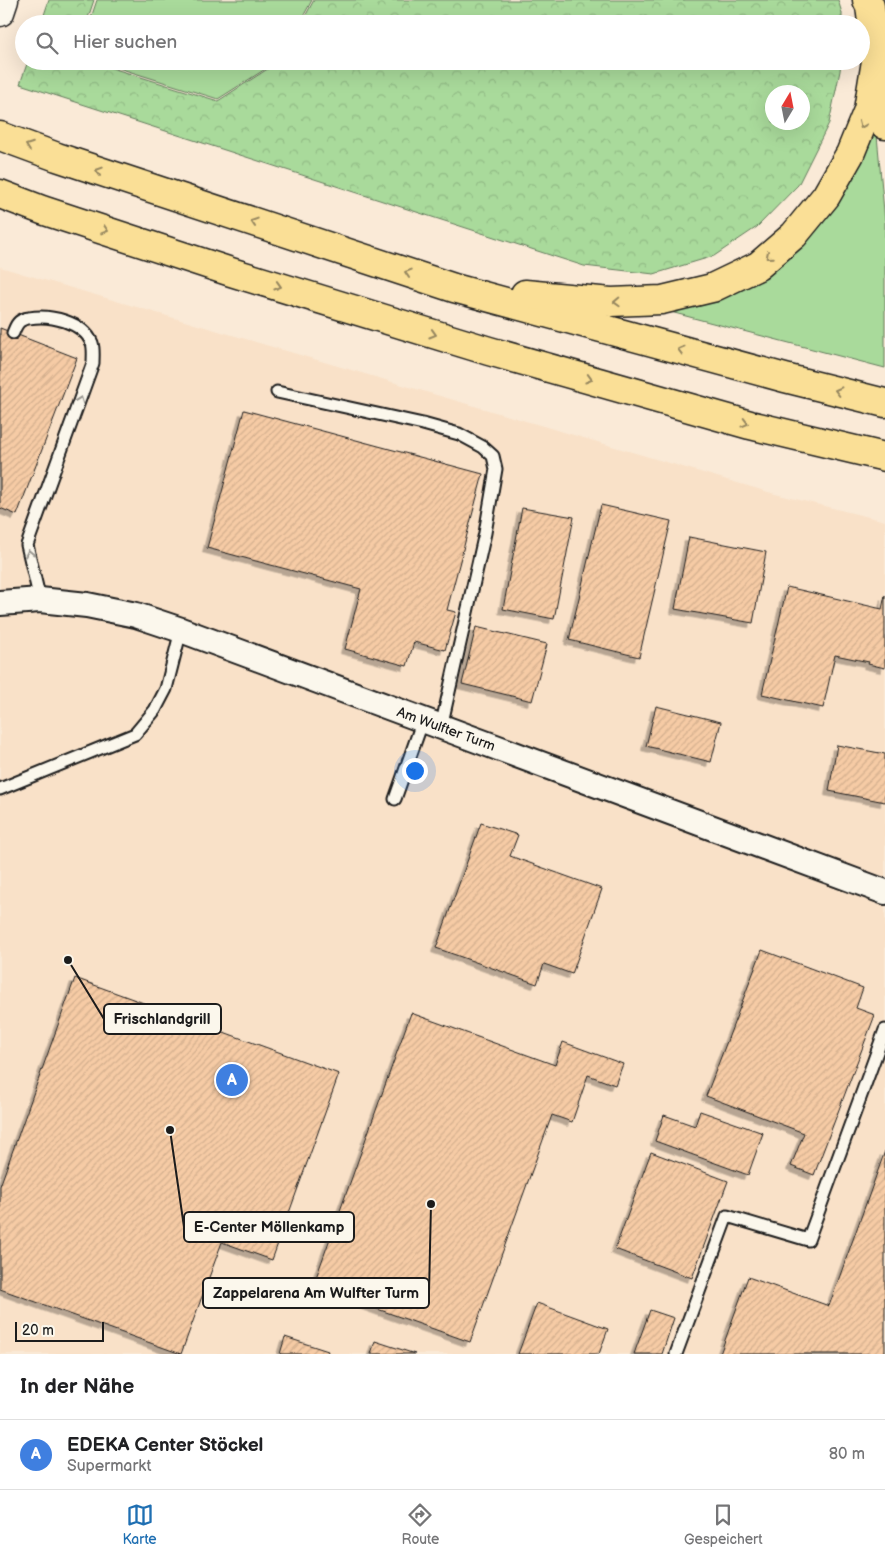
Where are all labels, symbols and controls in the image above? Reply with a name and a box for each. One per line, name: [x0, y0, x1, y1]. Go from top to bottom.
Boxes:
search box: [15, 15, 870, 70]
icon: search: [33, 29, 61, 57]
text: Hier suchen: [73, 31, 177, 54]
north arrow: [765, 85, 810, 130]
one-way arrow: [858, 120, 868, 129]
one-way arrow: [25, 142, 33, 152]
one-way arrow: [96, 167, 104, 177]
one-way arrow: [250, 218, 258, 228]
one-way arrow: [100, 225, 109, 235]
one-way arrow: [766, 250, 775, 259]
one-way arrow: [404, 269, 413, 279]
one-way arrow: [273, 280, 281, 290]
one-way arrow: [613, 297, 620, 307]
one-way arrow: [428, 328, 437, 338]
one-way arrow: [677, 345, 685, 355]
one-way arrow: [584, 374, 592, 384]
one-way arrow: [833, 386, 842, 397]
one-way arrow: [74, 396, 84, 405]
one-way arrow: [741, 417, 750, 428]
one-way arrow: [24, 548, 34, 557]
street label: Am Wulfter Turm: [395, 703, 497, 755]
your location: [402, 758, 428, 784]
callout: Frischlandgrill: [104, 1004, 221, 1034]
text: Frischlandgrill: [114, 1010, 210, 1029]
pin: A: [216, 1061, 248, 1099]
callout: E-Center Möllenkamp: [184, 1212, 354, 1242]
text: E-Center Möllenkamp: [194, 1218, 345, 1237]
callout: Zappelarena Am Wulfter Turm: [203, 1278, 429, 1308]
text: Zappelarena Am Wulfter Turm: [213, 1284, 419, 1303]
scale bar: [15, 1319, 104, 1342]
text: 20 m: [22, 1322, 54, 1339]
text: In der Nähe: [20, 1374, 134, 1399]
text: EDEKA Center Stöckel: [67, 1434, 263, 1457]
text: A: [31, 1445, 41, 1464]
text: 80 m: [829, 1445, 865, 1464]
text: Supermarkt: [67, 1457, 151, 1476]
tab: Karte: [122, 1501, 157, 1548]
tab: Route: [401, 1501, 439, 1548]
tab: Gespeichert: [684, 1501, 763, 1548]

